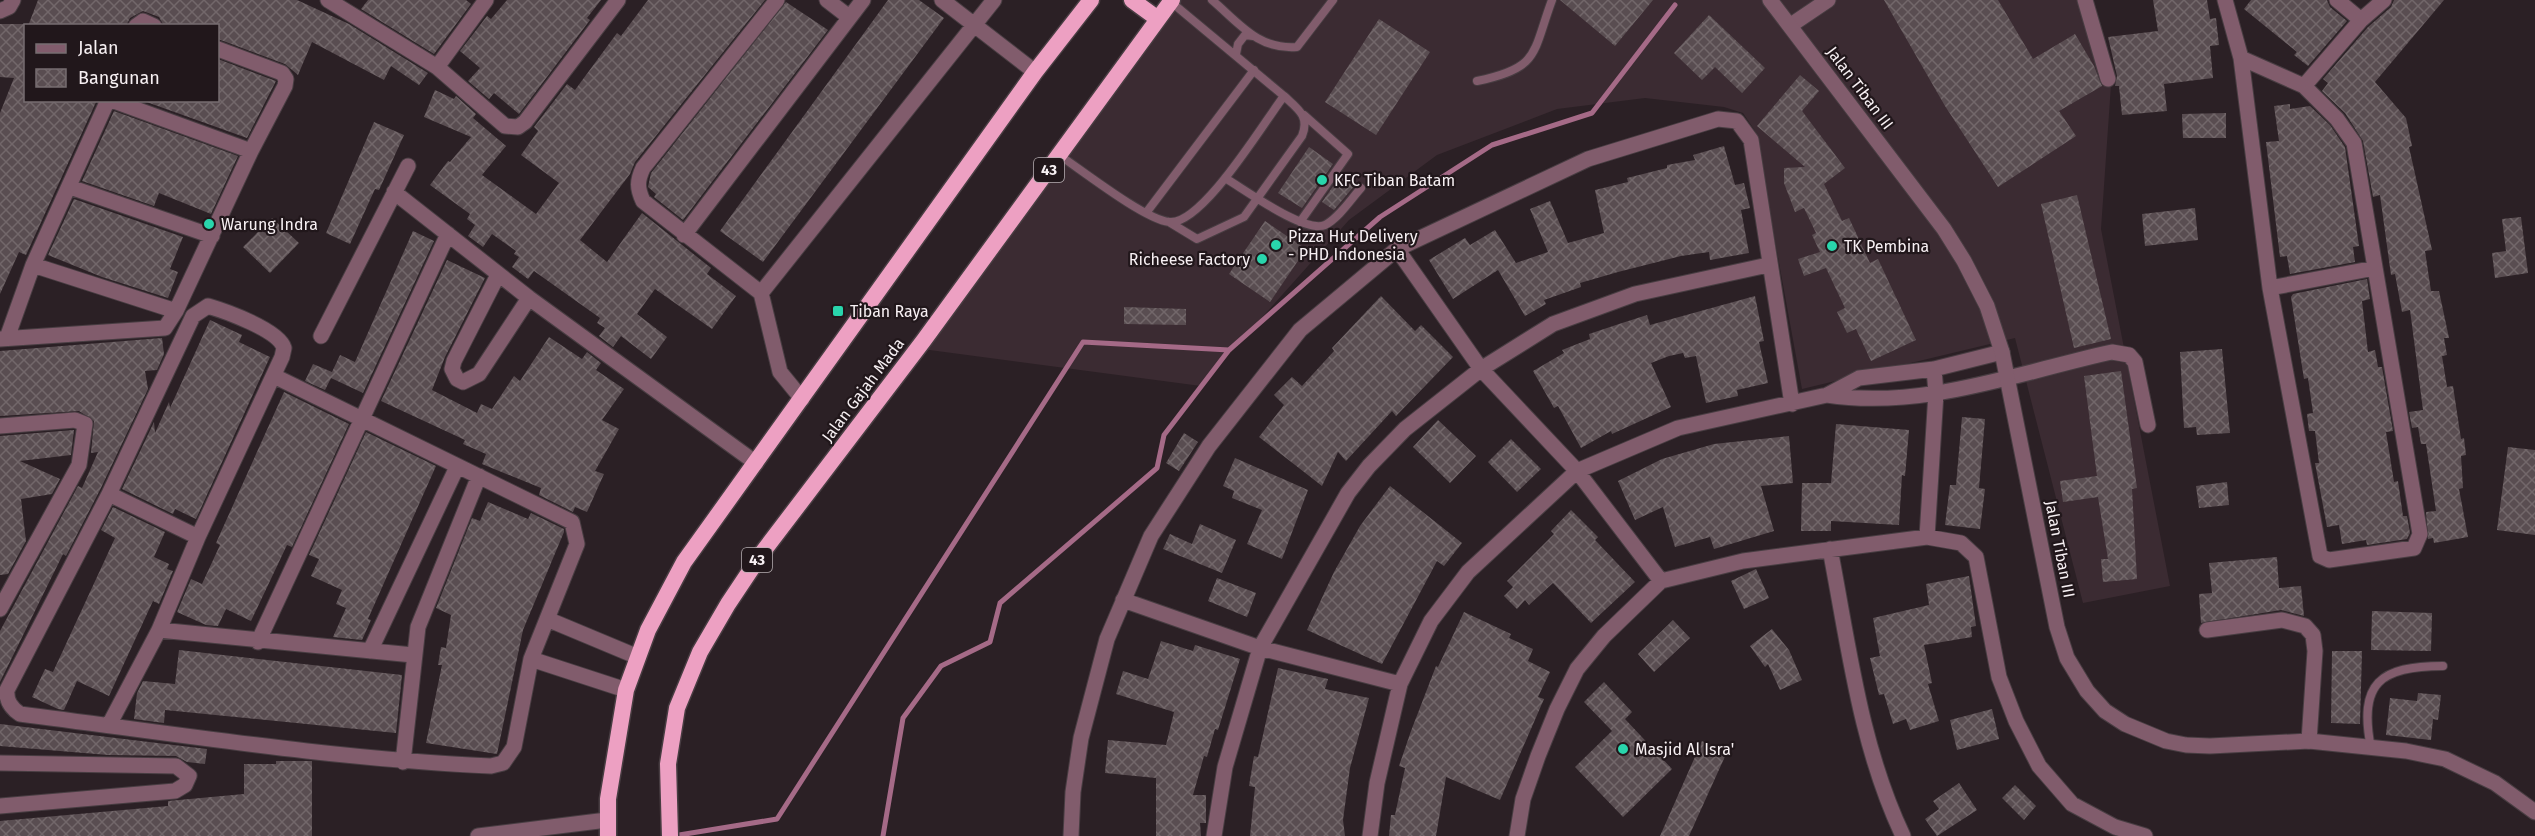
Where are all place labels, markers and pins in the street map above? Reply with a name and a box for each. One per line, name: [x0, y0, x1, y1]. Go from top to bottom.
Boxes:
place label: KFC Tiban Batam: [1334, 171, 1455, 190]
marker: KFC Tiban Batam: [1315, 173, 1329, 187]
place label: Warung Indra: [221, 215, 318, 234]
marker: Warung Indra: [202, 217, 216, 231]
place label: Pizza Hut Delivery - PHD Indonesia: [1288, 227, 1418, 264]
place label: TK Pembina: [1844, 237, 1929, 256]
marker: Pizza Hut Delivery - PHD Indonesia: [1269, 238, 1283, 252]
marker: TK Pembina: [1825, 239, 1839, 253]
place label: Richeese Factory: [1129, 250, 1250, 269]
marker: Richeese Factory: [1255, 252, 1269, 266]
place label: Tiban Raya: [850, 302, 929, 321]
marker: Tiban Raya: [831, 304, 845, 318]
place label: Masjid Al Isra': [1635, 740, 1734, 759]
marker: Masjid Al Isra': [1616, 742, 1630, 756]

